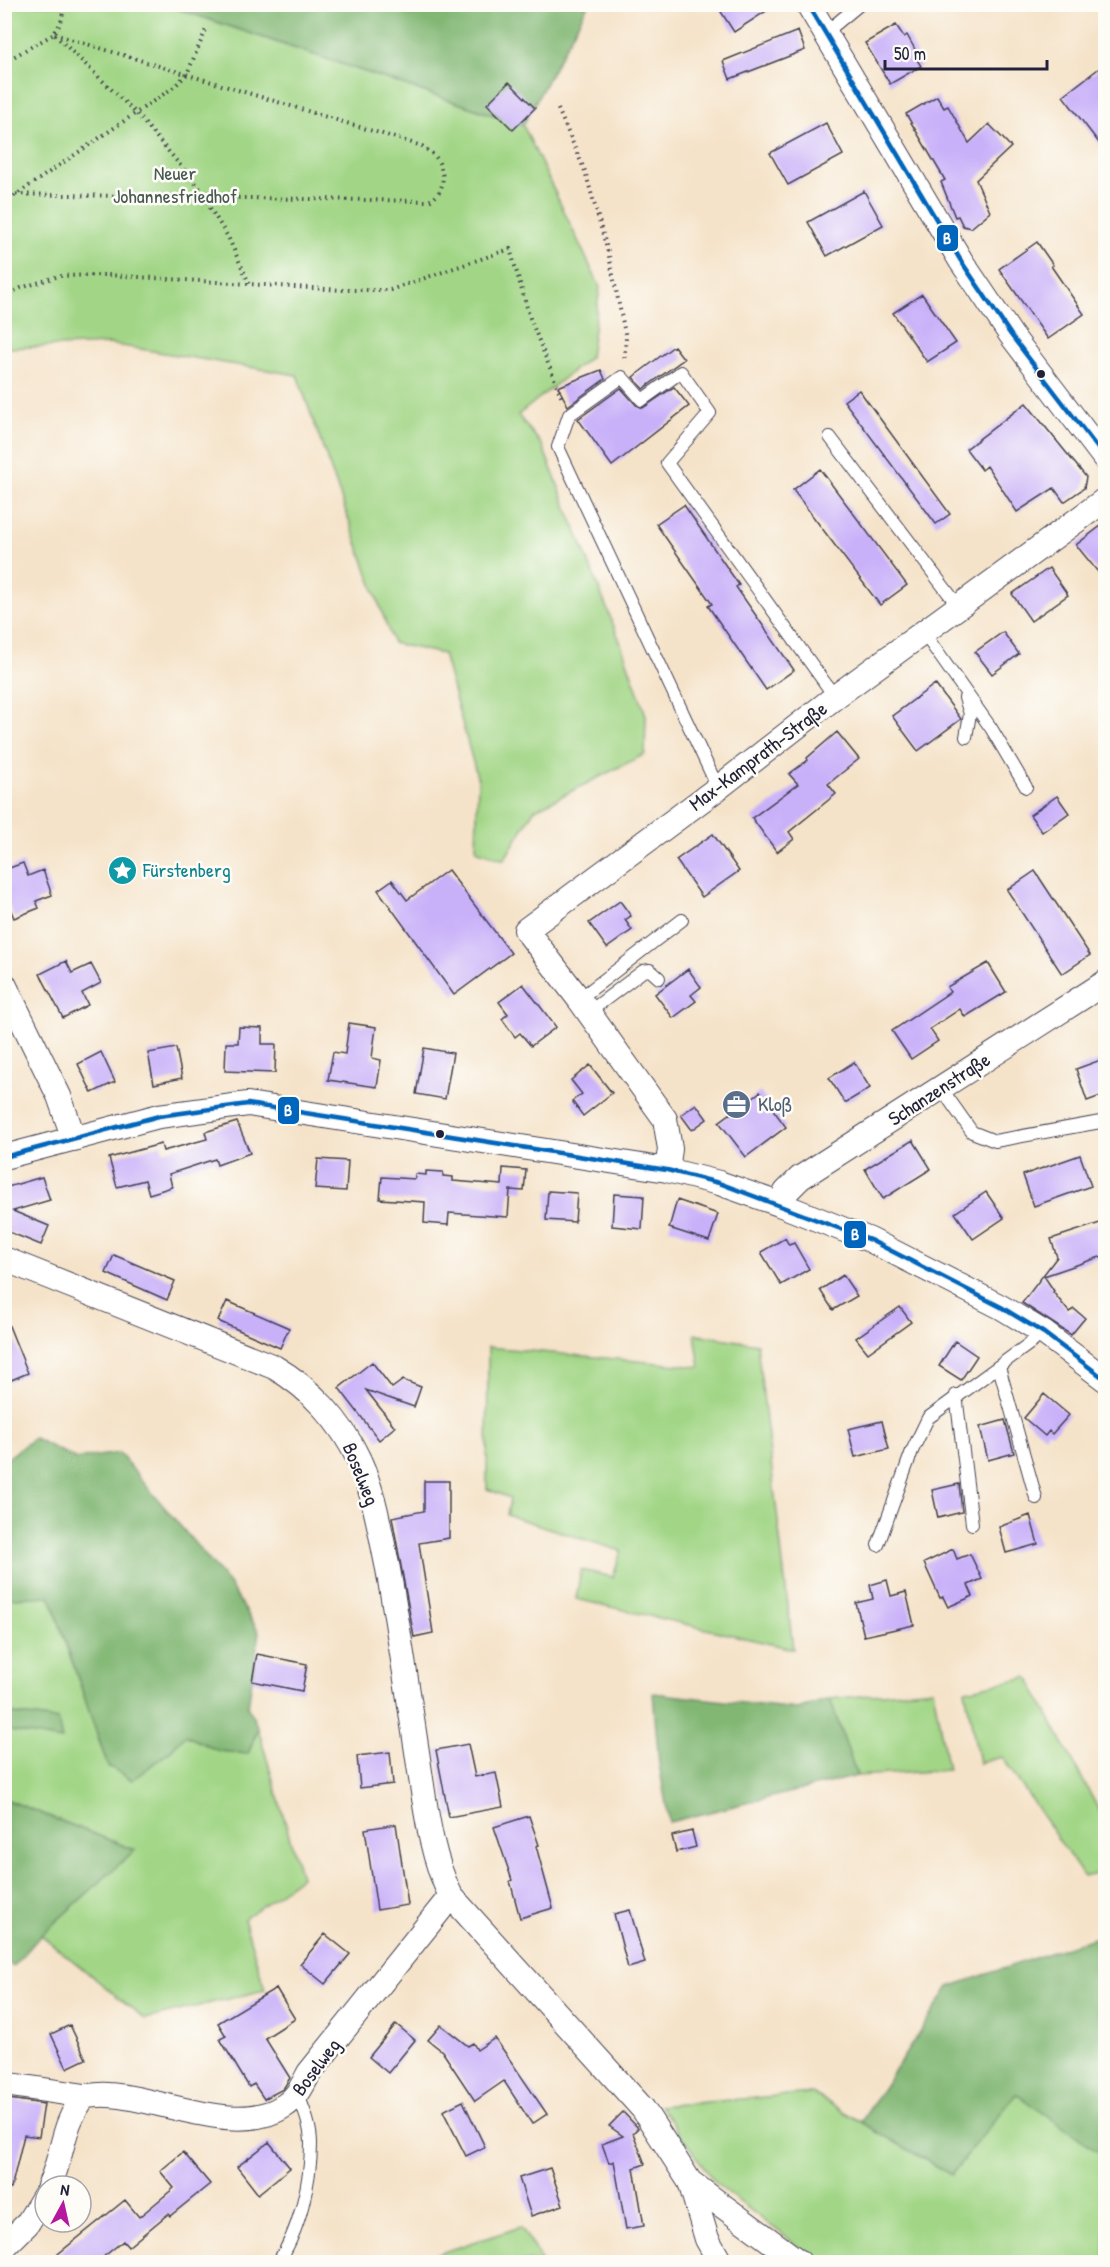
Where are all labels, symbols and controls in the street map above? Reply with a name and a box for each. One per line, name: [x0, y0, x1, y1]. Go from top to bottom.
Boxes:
scale bar: [885, 33, 1047, 71]
text: 50 m: [894, 41, 926, 66]
park label: Neuer Johannesfriedhof: [113, 159, 237, 209]
line badge: B: [936, 224, 959, 252]
text: B: [943, 227, 951, 249]
unlabelled marker: [1035, 368, 1047, 380]
street label: Max-Kamprath-Straße: [683, 695, 832, 816]
place icon: Fürstenberg: [106, 854, 138, 886]
place label: Fürstenberg: [142, 856, 231, 883]
street label: Schanzenstraße: [883, 1046, 995, 1132]
office icon: Kloß: [721, 1088, 753, 1120]
place label: Kloß: [758, 1090, 792, 1117]
line badge: B: [277, 1096, 300, 1125]
text: B: [284, 1099, 292, 1121]
unlabelled marker: [434, 1128, 446, 1140]
line badge: B: [843, 1220, 867, 1249]
text: B: [851, 1223, 859, 1245]
street label: Boselweg: [337, 1438, 386, 1509]
street label: Boselweg: [285, 2032, 346, 2101]
north arrow: [33, 2174, 93, 2234]
text: N: [59, 2178, 71, 2201]

